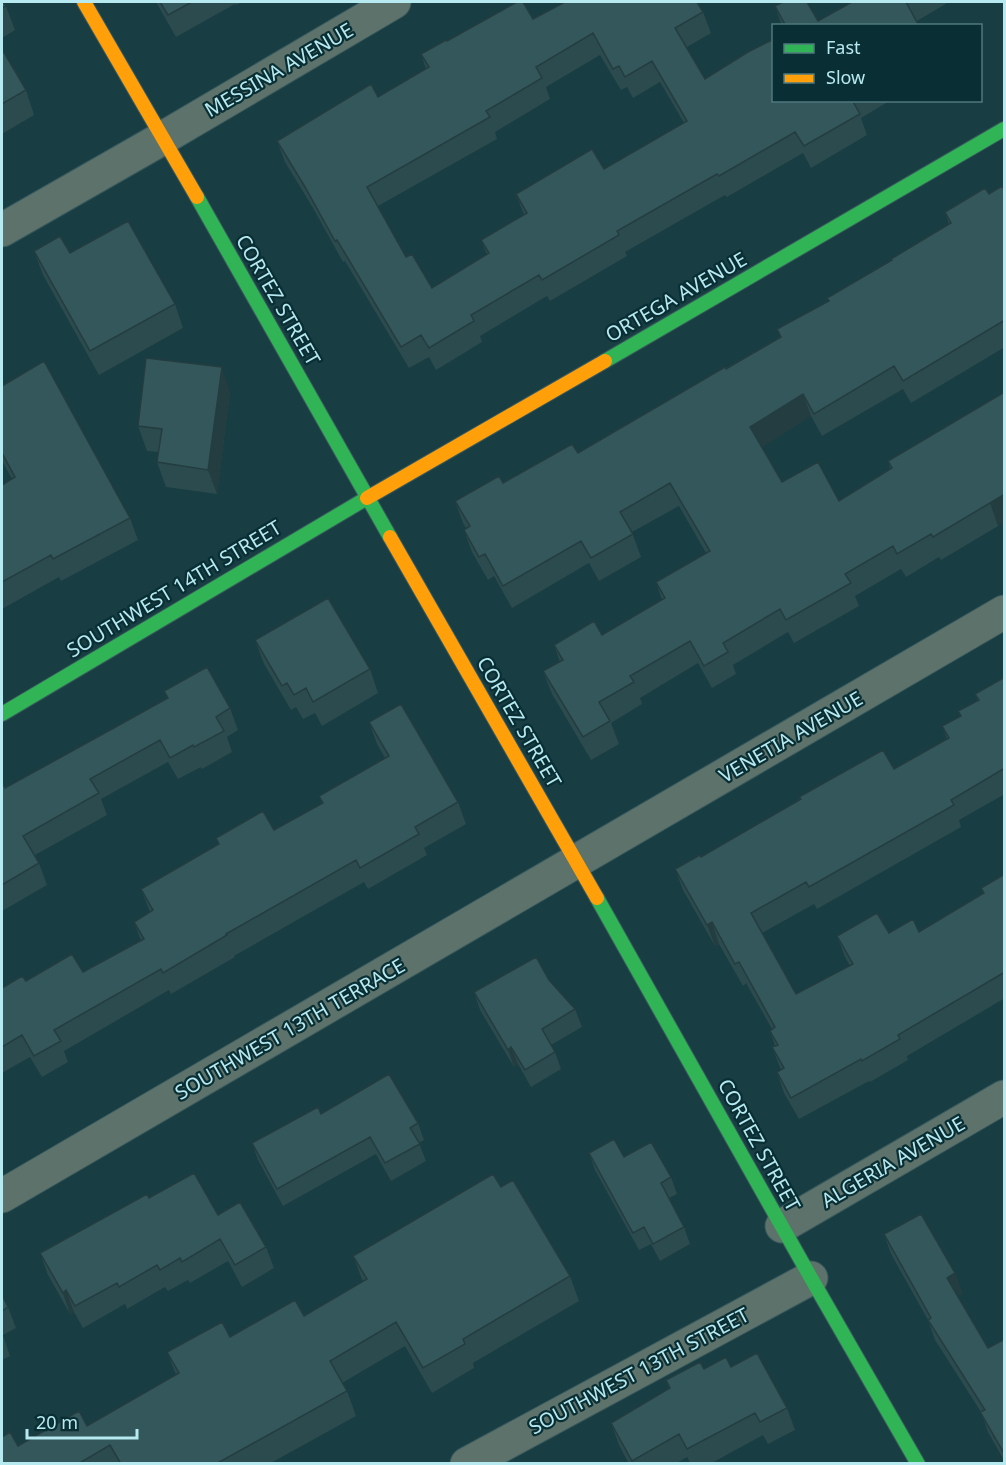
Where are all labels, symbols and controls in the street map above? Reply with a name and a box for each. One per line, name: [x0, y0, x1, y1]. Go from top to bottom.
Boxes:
street label: MESSINA AVENUE: [200, 16, 358, 123]
legend: [772, 24, 982, 102]
text: Fast: [826, 35, 861, 59]
text: Slow: [826, 65, 865, 89]
street label: CORTEZ STREET: [230, 229, 327, 370]
street label: ORTEGA AVENUE: [600, 245, 751, 348]
street label: SOUTHWEST 14TH STREET: [61, 514, 286, 664]
street label: CORTEZ STREET: [471, 651, 568, 792]
street label: VENETIA AVENUE: [714, 685, 867, 789]
street label: SOUTHWEST 13TH TERRACE: [170, 952, 410, 1106]
street label: CORTEZ STREET: [712, 1074, 807, 1216]
street label: ALGERIA AVENUE: [816, 1109, 970, 1214]
street label: SOUTHWEST 13TH STREET: [524, 1301, 754, 1440]
scale bar: [27, 1402, 136, 1440]
text: 20 m: [36, 1410, 78, 1434]

